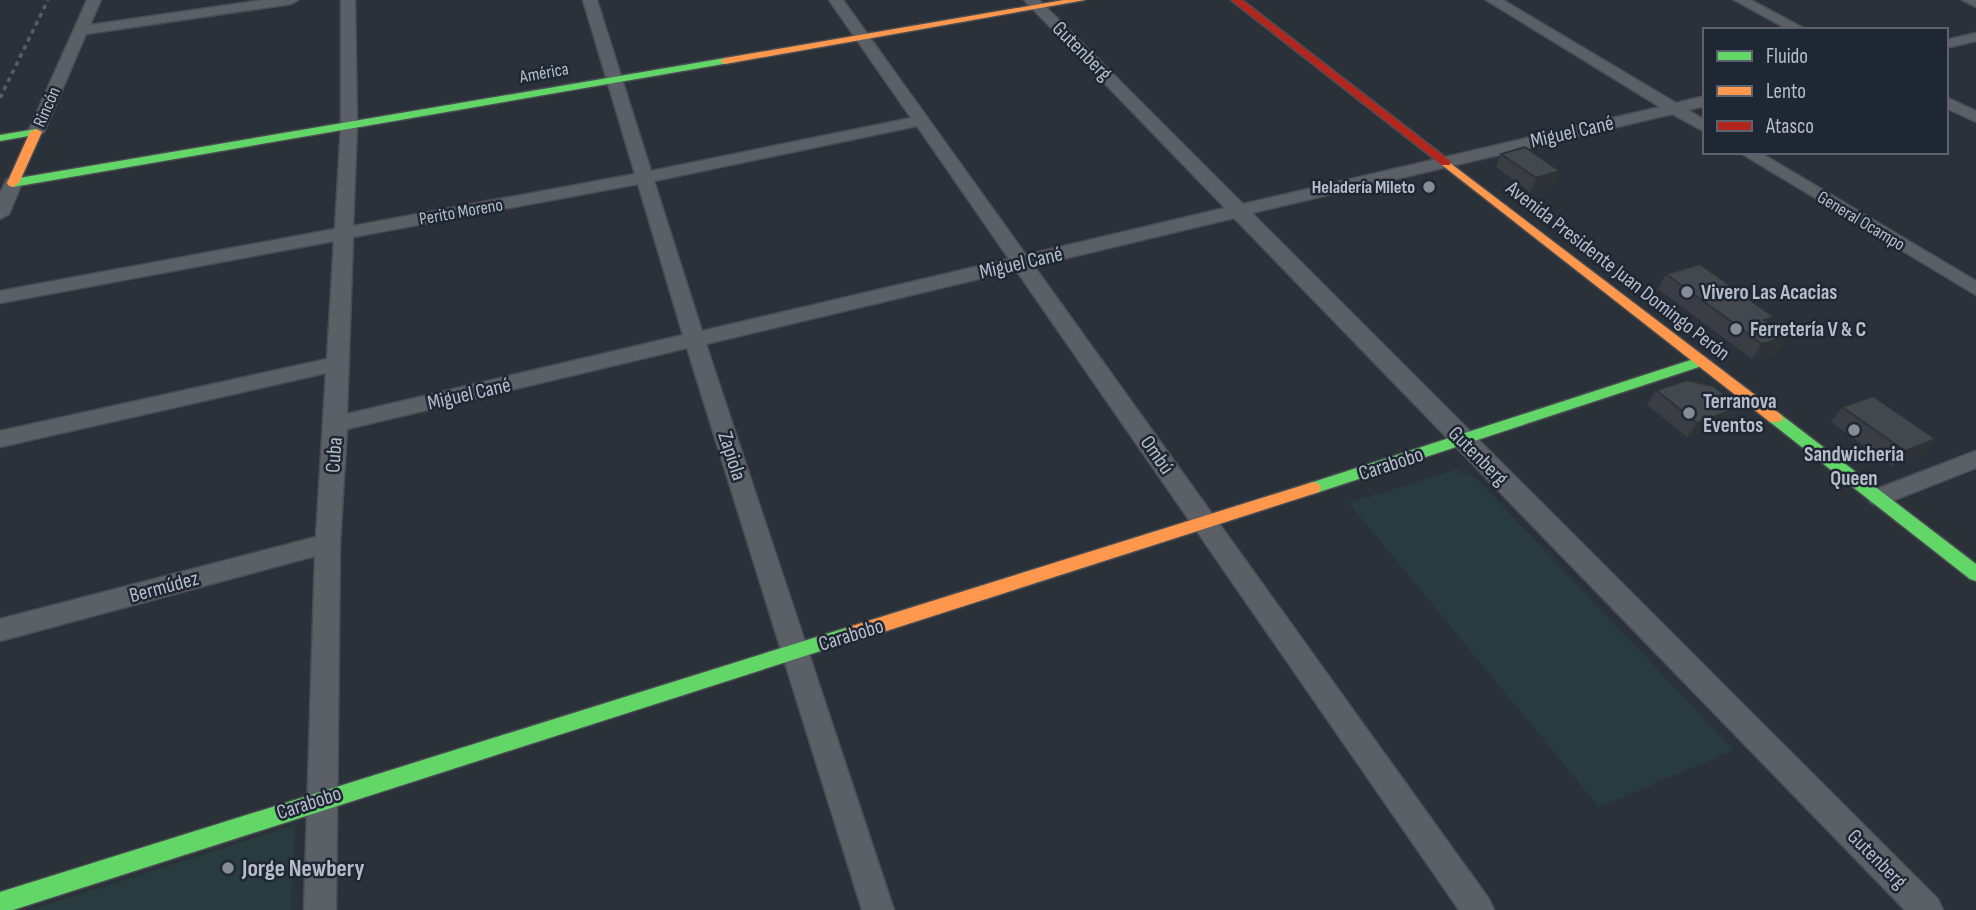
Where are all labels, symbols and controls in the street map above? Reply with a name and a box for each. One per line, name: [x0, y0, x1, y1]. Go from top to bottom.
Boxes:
street label: Gutenberg: [1047, 16, 1117, 86]
legend: [1703, 28, 1948, 154]
text: Fluido: [1766, 44, 1808, 69]
street label: América: [517, 58, 570, 88]
text: Lento: [1766, 79, 1806, 104]
street label: Rincón: [29, 84, 65, 130]
street label: Miguel Cané: [1528, 110, 1616, 154]
text: Atasco: [1765, 114, 1814, 139]
street label: Avenida Presidente Juan Domingo Perón: [1500, 175, 1735, 366]
place label: Heladería Mileto: [1312, 177, 1415, 198]
marker: Heladería Mileto: [1421, 179, 1437, 195]
street label: General Ocampo: [1813, 187, 1909, 255]
street label: Perito Moreno: [418, 194, 504, 230]
street label: Miguel Cané: [977, 241, 1065, 285]
place label: Vivero Las Acacias: [1701, 280, 1837, 305]
marker: Vivero Las Acacias: [1679, 284, 1695, 300]
place label: Ferretería V & C: [1750, 317, 1866, 342]
marker: Ferretería V & C: [1728, 321, 1744, 337]
street label: Miguel Cané: [425, 372, 513, 416]
place label: Terranova Eventos: [1703, 389, 1777, 438]
marker: Terranova Eventos: [1681, 405, 1697, 421]
street label: Gutenberg: [1443, 421, 1513, 491]
marker: Sandwicheria Queen: [1846, 422, 1862, 438]
street label: Zapiola: [712, 428, 752, 484]
street label: Ombú: [1135, 431, 1179, 479]
street label: Cuba: [320, 436, 348, 474]
street label: Carabobo: [1355, 442, 1427, 486]
place label: Sandwicheria Queen: [1804, 442, 1904, 491]
street label: Bermúdez: [127, 566, 202, 608]
street label: Carabobo: [816, 613, 886, 657]
street label: Carabobo: [273, 781, 345, 825]
street label: Gutenberg: [1842, 824, 1912, 894]
place label: Jorge Newbery: [241, 854, 364, 883]
marker: Jorge Newbery: [220, 860, 236, 876]

